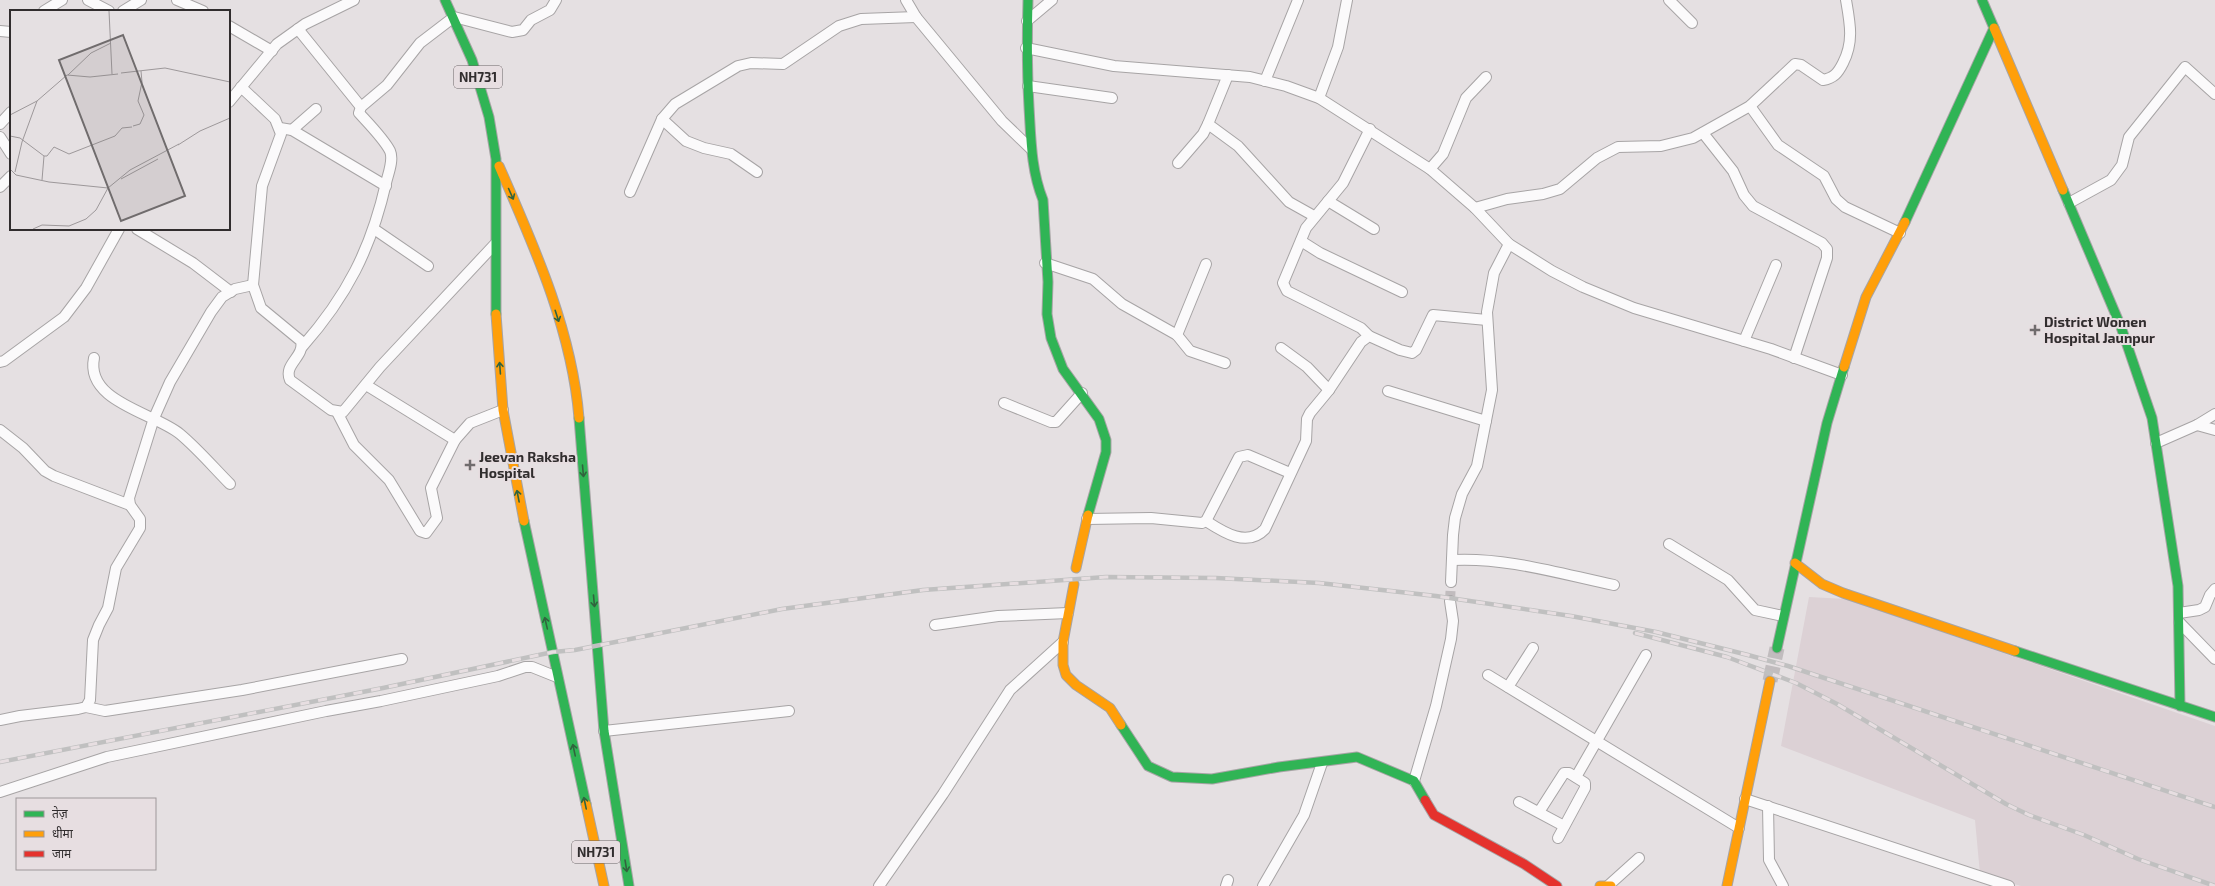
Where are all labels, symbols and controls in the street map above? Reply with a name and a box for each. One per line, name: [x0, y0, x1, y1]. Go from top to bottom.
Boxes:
inset map: [10, 10, 230, 230]
road number: NH731: [454, 66, 502, 88]
one-way arrow: [508, 188, 516, 200]
one-way arrow: [554, 309, 561, 322]
place label: District Women Hospital Jaunpur: [2044, 313, 2155, 346]
marker: District Women Hospital Jaunpur: [2029, 324, 2041, 336]
one-way arrow: [496, 362, 503, 375]
place label: Jeevan Raksha Hospital: [479, 448, 576, 481]
marker: Jeevan Raksha Hospital: [464, 459, 476, 471]
one-way arrow: [580, 464, 587, 477]
one-way arrow: [514, 490, 522, 503]
one-way arrow: [590, 594, 598, 607]
one-way arrow: [542, 617, 549, 630]
one-way arrow: [569, 744, 577, 757]
one-way arrow: [581, 797, 589, 810]
legend: [16, 798, 156, 870]
text: तेज़: [52, 806, 69, 820]
text: धीमा: [52, 826, 74, 840]
road number: NH731: [572, 841, 620, 863]
text: जाम: [52, 846, 72, 860]
one-way arrow: [622, 859, 630, 872]

